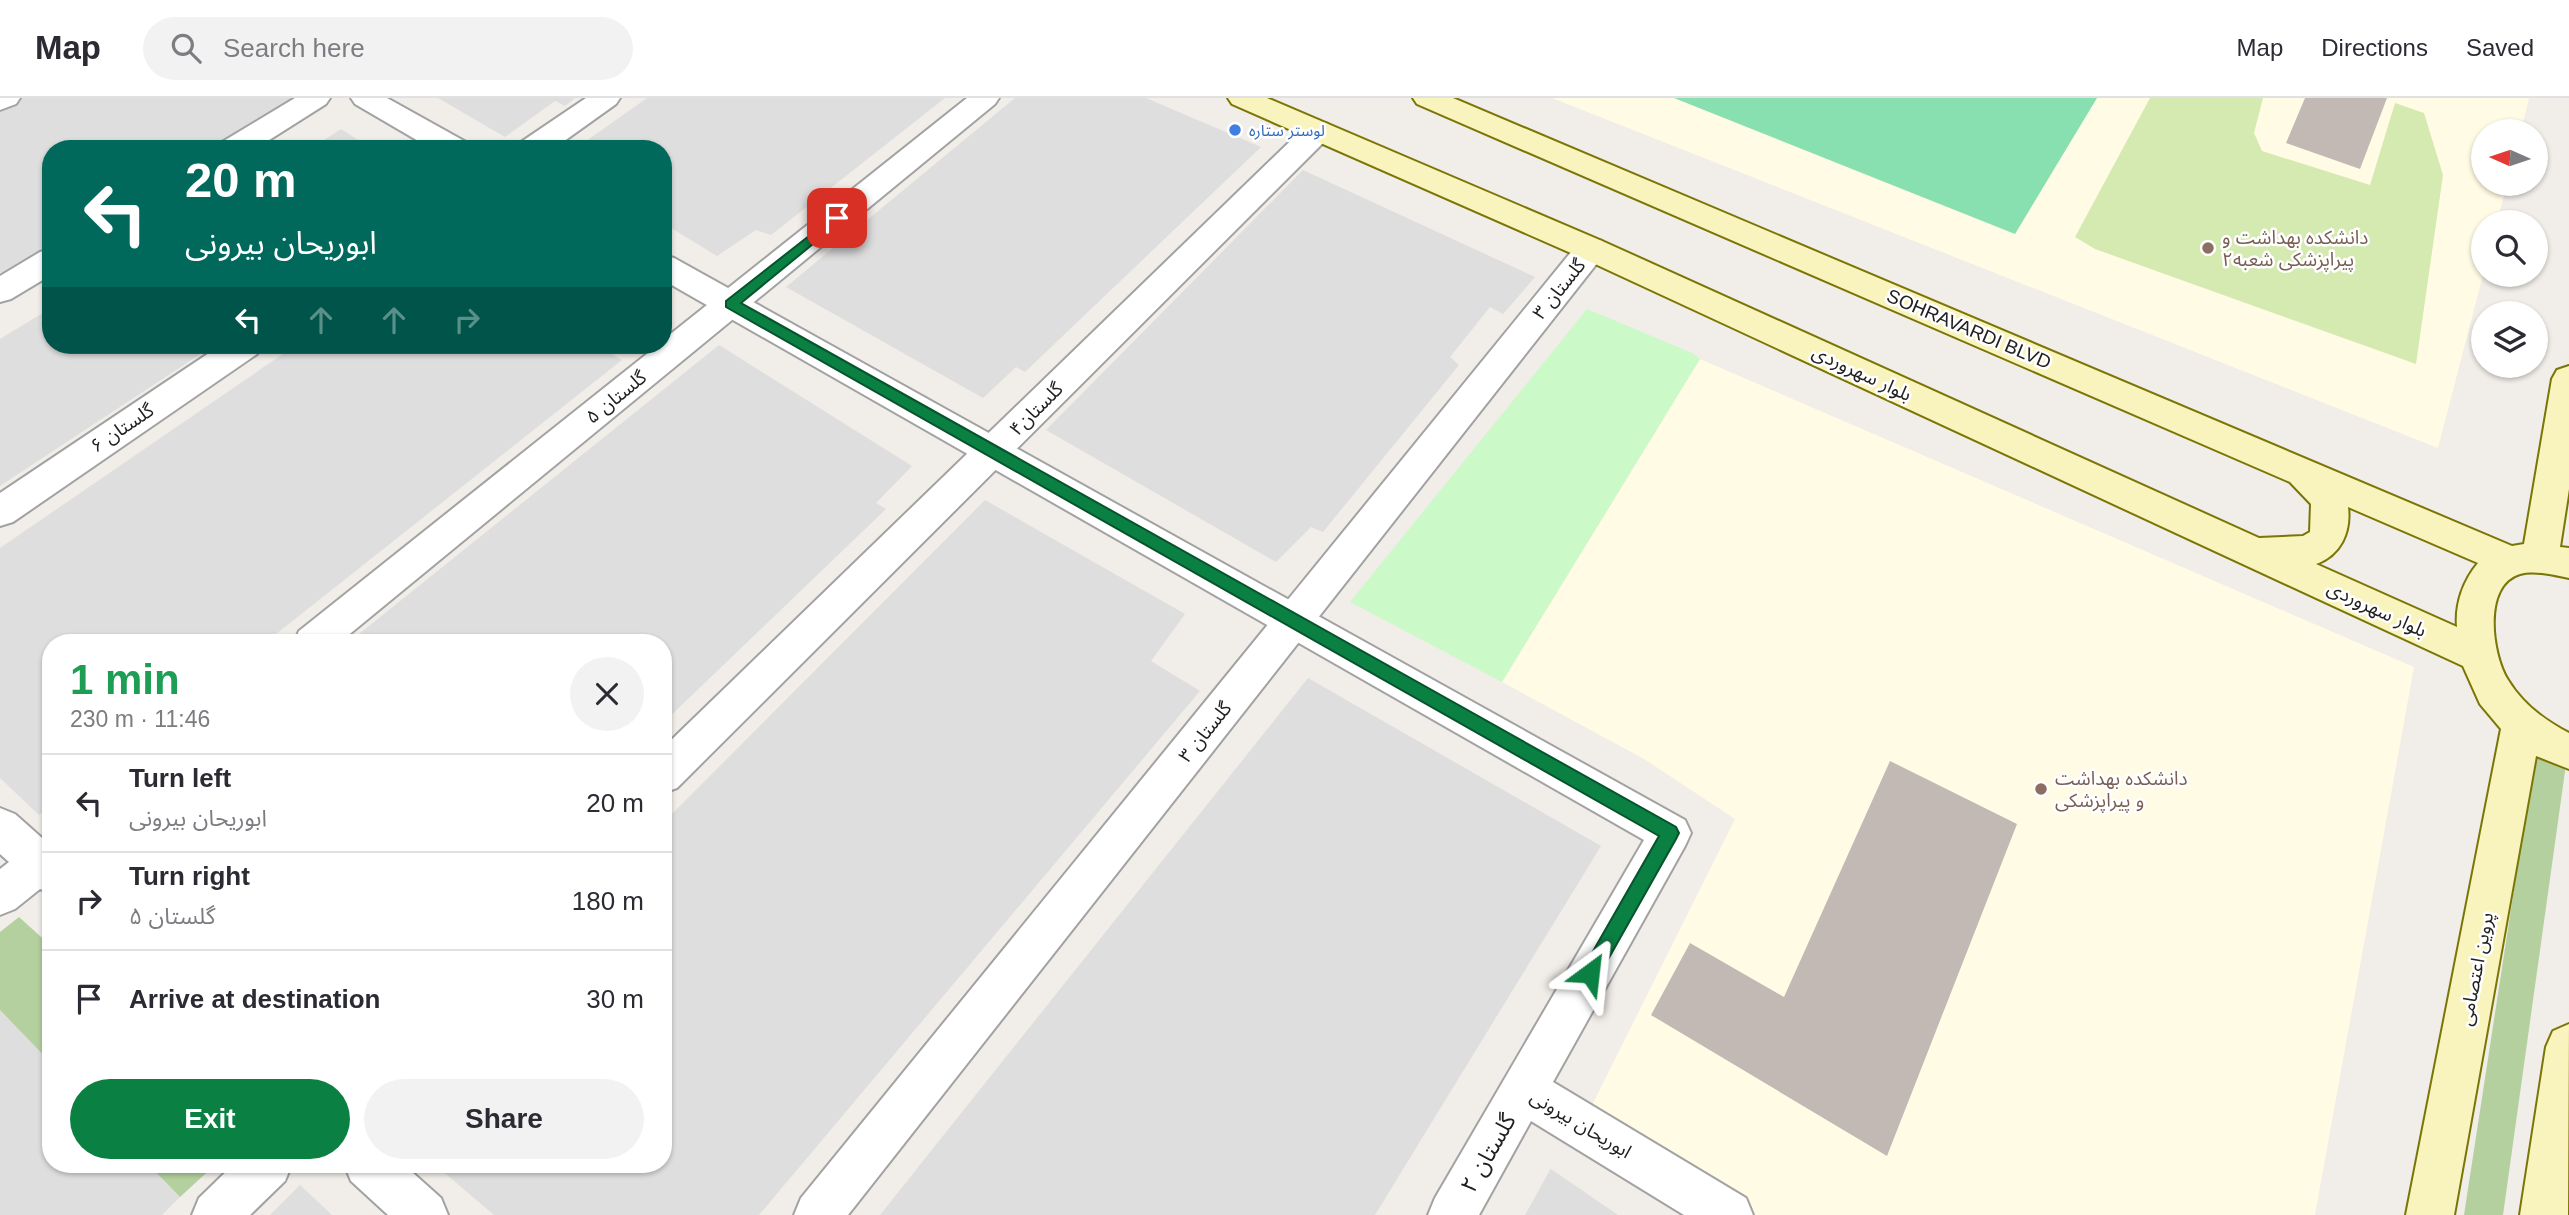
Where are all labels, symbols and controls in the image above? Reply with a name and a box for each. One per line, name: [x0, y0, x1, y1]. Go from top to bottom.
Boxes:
search box: [143, 17, 633, 80]
text: Map: [35, 29, 101, 66]
icon: search: [167, 29, 205, 67]
text: Search here: [223, 33, 365, 63]
text: Map: [2237, 34, 2283, 61]
text: Directions: [2321, 34, 2428, 61]
text: Saved: [2466, 34, 2534, 61]
north arrow: [2471, 119, 2548, 196]
map controls: [2471, 119, 2548, 378]
marker: لوستر ستاره: [1227, 122, 1243, 138]
place label: لوستر ستاره: [1249, 122, 1325, 140]
text: 20 m: [185, 153, 297, 207]
icon: left: [70, 168, 161, 259]
pin: [807, 188, 867, 248]
icon: arrive: [818, 199, 856, 237]
button: search: [2471, 210, 2548, 287]
text: ابوریحان بیرونی: [185, 225, 377, 261]
place label: دانشکده بهداشت و پیراپزشکى شعبه۲: [2222, 227, 2368, 272]
marker: دانشکده بهداشت و پیراپزشکى شعبه۲: [2200, 240, 2216, 256]
street label: گلستان ۳: [1528, 254, 1590, 323]
street label: SOHRAVARDI BLVD: [1884, 285, 2054, 373]
icon: left: [229, 301, 267, 339]
icon: ahead: [302, 301, 340, 339]
icon: ahead: [375, 301, 413, 339]
icon: right: [448, 301, 486, 339]
button: layers: [2471, 301, 2548, 378]
street label: بلوار سهروردی: [1809, 341, 1915, 406]
street label: گلستان ۵: [582, 366, 651, 428]
street label: گلستان۴: [1005, 377, 1068, 440]
street label: گلستان ۶: [87, 399, 158, 457]
street label: بلوار سهروردی: [2324, 577, 2430, 642]
text: 1 min: [70, 656, 180, 703]
button: close: [570, 657, 644, 731]
street label: گلستان ۳: [1174, 697, 1236, 766]
text: 230 m · 11:46: [70, 706, 210, 732]
text: Turn left: [129, 763, 231, 793]
place label: دانشکده بهداشت و پیراپزشکی: [2055, 768, 2188, 813]
marker: دانشکده بهداشت و پیراپزشکی: [2033, 781, 2049, 797]
icon: left: [70, 784, 108, 822]
text: 20 m: [586, 788, 644, 818]
text: ابوریحان بیرونی: [129, 805, 267, 831]
text: Turn right: [129, 861, 250, 891]
icon: right: [70, 882, 108, 920]
text: 180 m: [572, 886, 644, 916]
text: گلستان ۵: [129, 903, 216, 929]
street label: پروین اعتصامی: [2455, 910, 2499, 1028]
position arrow: [1553, 936, 1627, 1010]
icon: arrive: [70, 980, 108, 1018]
text: Arrive at destination: [129, 984, 380, 1014]
text: 30 m: [586, 984, 644, 1014]
button: Exit: [70, 1079, 350, 1159]
button: Share: [364, 1079, 644, 1159]
street label: ابوریحان بیرونی: [1526, 1086, 1635, 1163]
street label: گلستان ۲: [1455, 1109, 1521, 1197]

